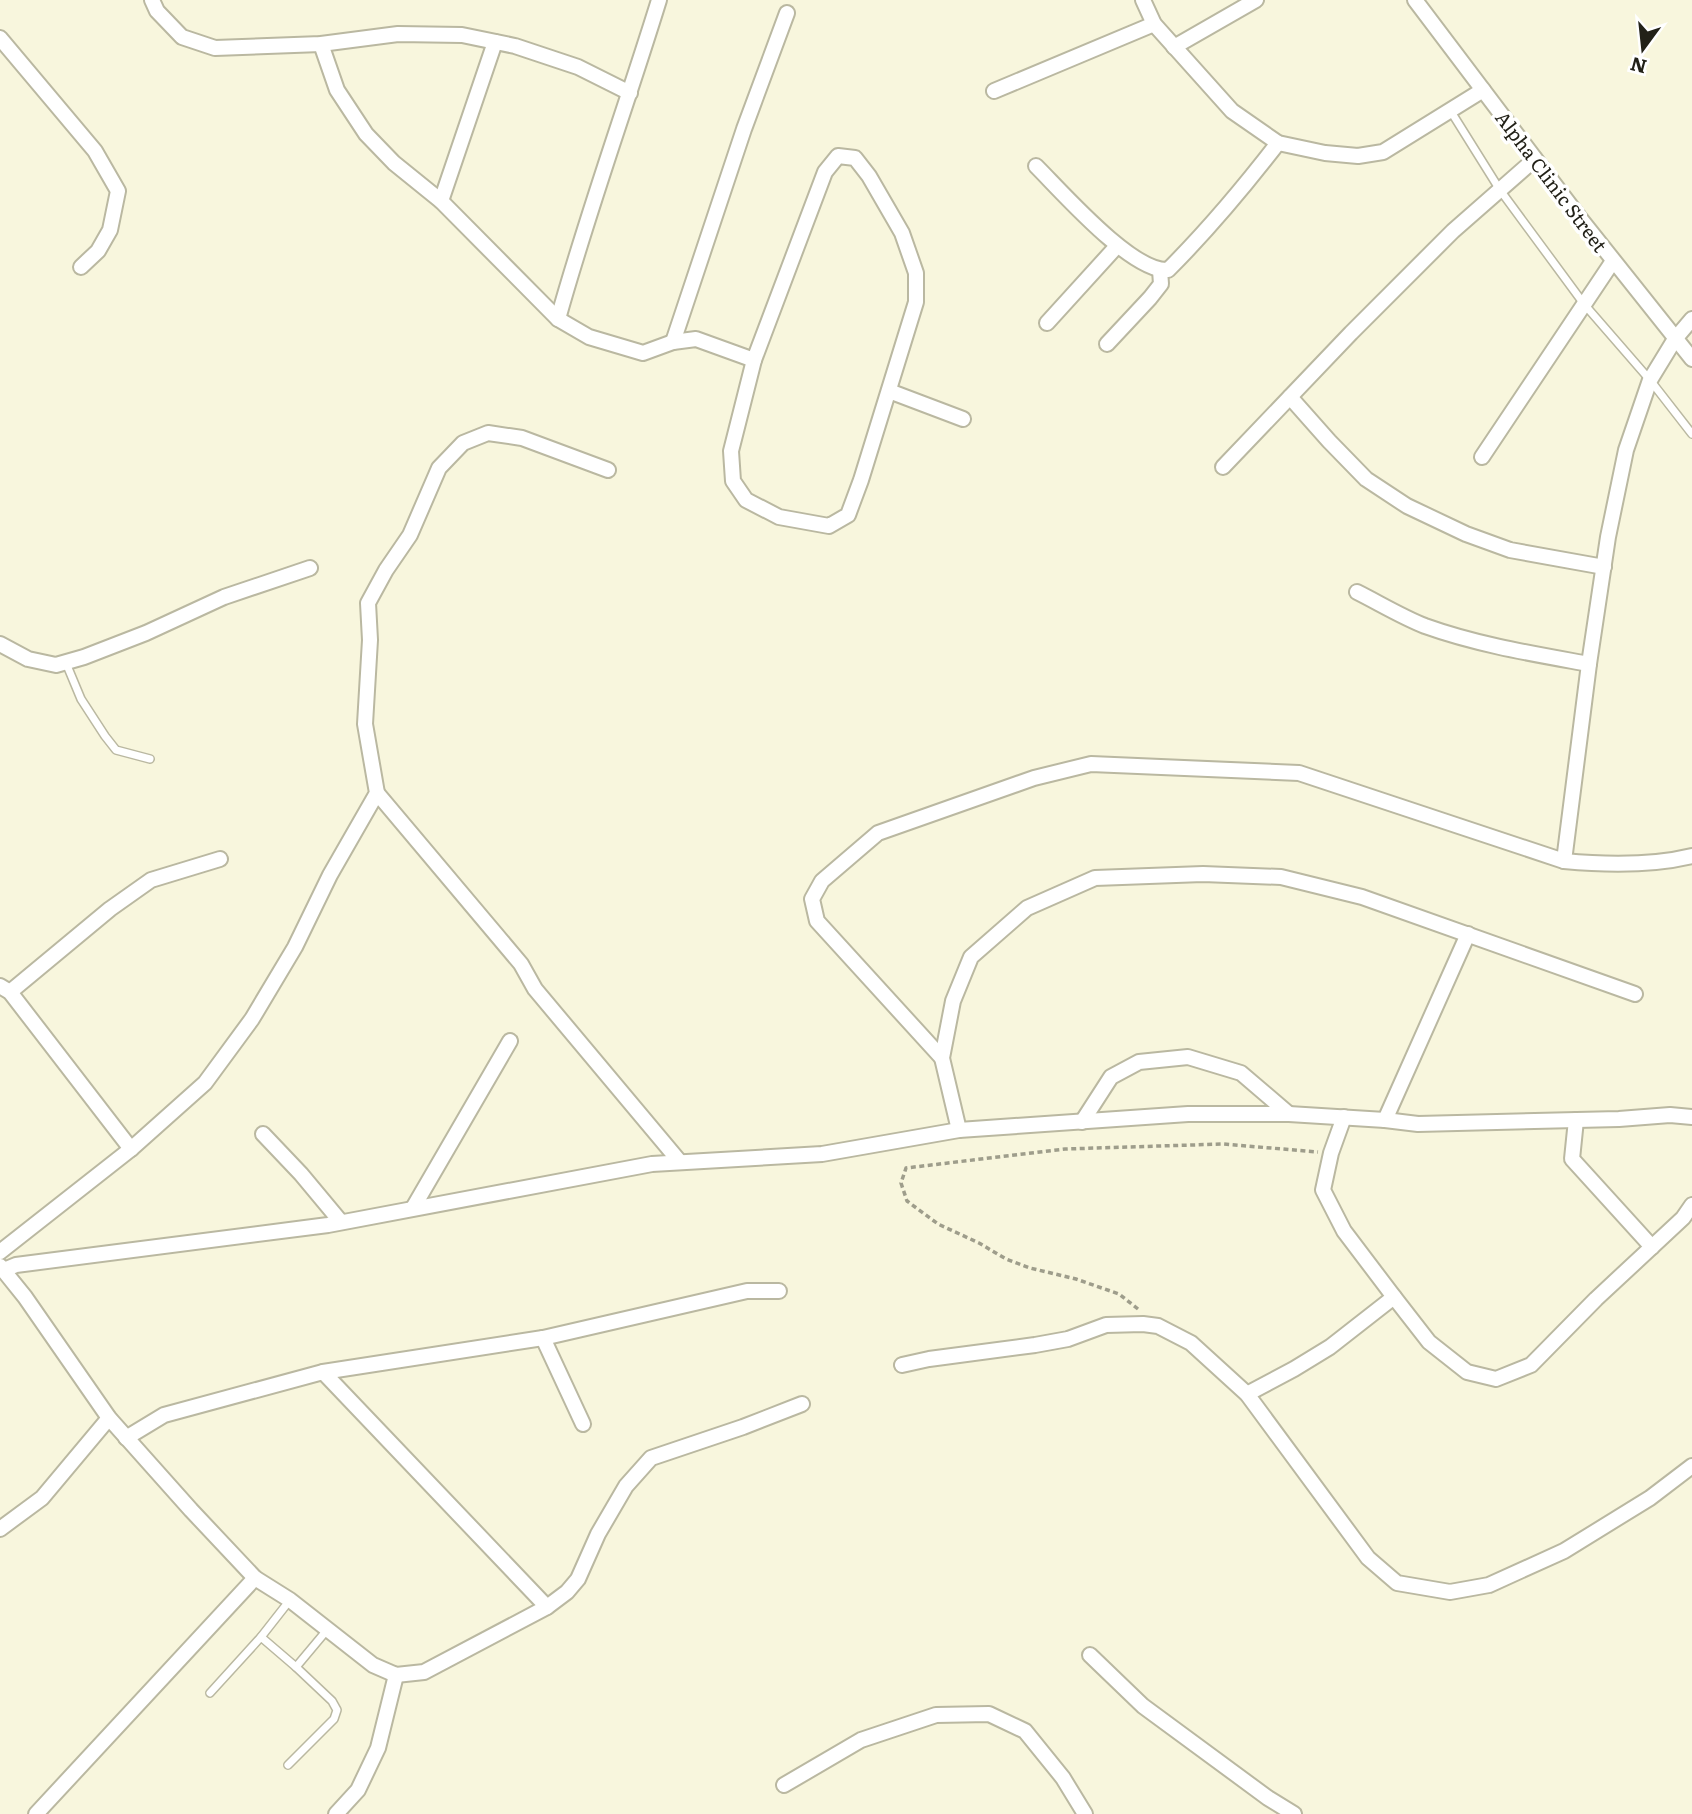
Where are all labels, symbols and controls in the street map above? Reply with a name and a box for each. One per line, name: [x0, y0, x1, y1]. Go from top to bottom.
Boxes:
north arrow: [1608, 14, 1678, 84]
text: N: [1627, 51, 1650, 82]
street label: Alpha Clinic Street: [1489, 104, 1615, 258]

